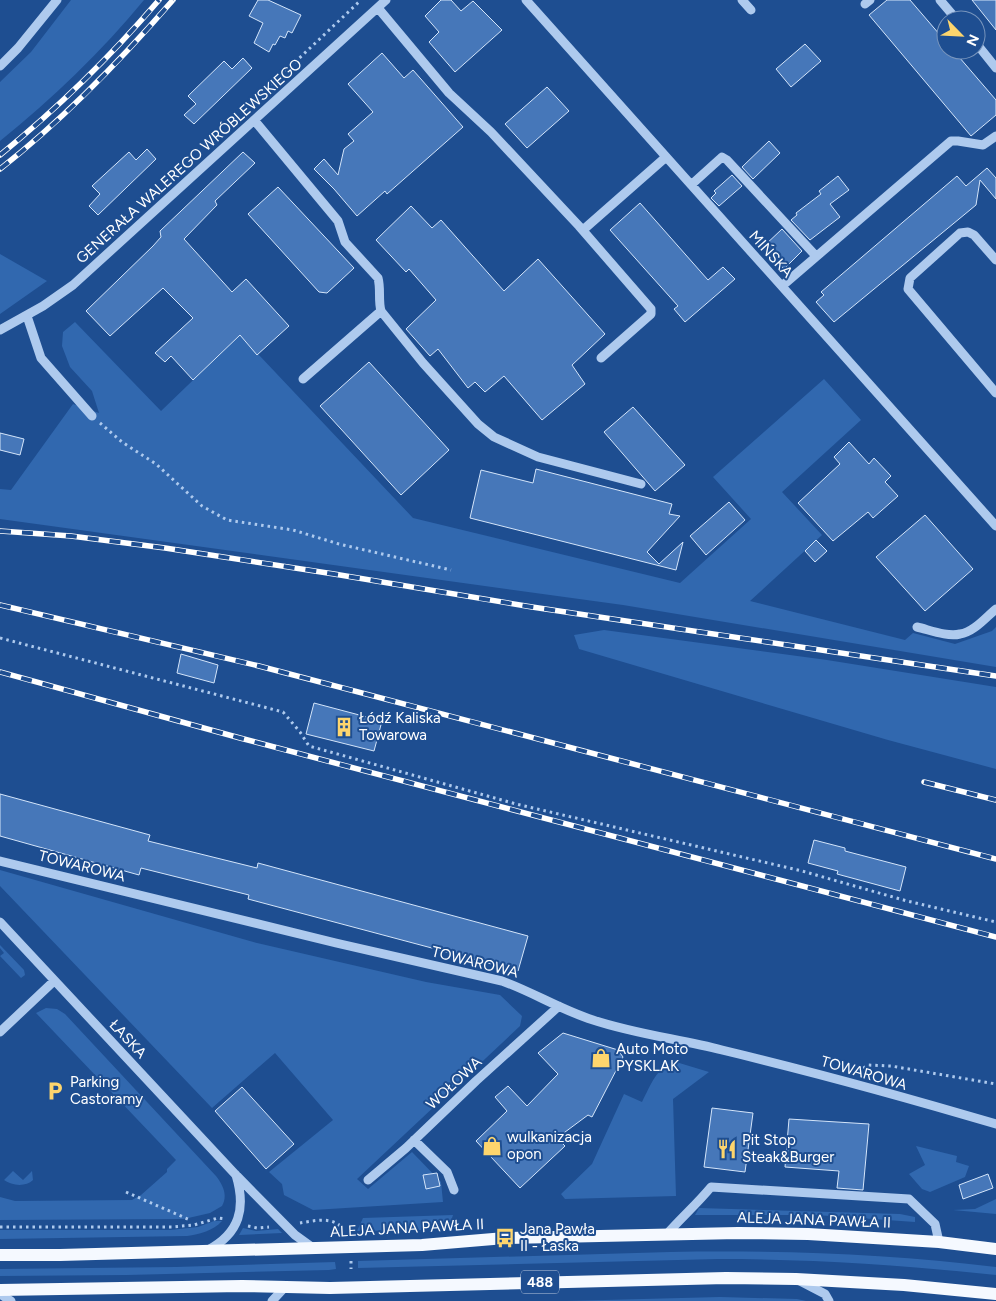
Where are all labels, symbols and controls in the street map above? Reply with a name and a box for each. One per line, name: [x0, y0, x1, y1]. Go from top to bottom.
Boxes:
north arrow: [936, 10, 986, 60]
text: N: [962, 32, 982, 48]
street label: GENERAŁA WALEREGO WRÓBLEWSKIEGO: [72, 55, 306, 267]
street label: MIŃSKA: [745, 227, 797, 281]
place label: Łódź Kaliska Towarowa: [359, 709, 441, 744]
building icon: Łódź Kaliska Towarowa: [333, 716, 355, 738]
street label: TOWAROWA: [37, 847, 127, 885]
street label: TOWAROWA: [430, 943, 520, 981]
street label: ŁASKA: [106, 1016, 150, 1062]
place label: Auto Moto PYSKLAK: [616, 1040, 689, 1075]
shop icon: Auto Moto PYSKLAK: [590, 1047, 612, 1069]
street label: TOWAROWA: [819, 1052, 909, 1094]
street label: WOŁOWA: [422, 1053, 486, 1113]
place label: Parking Castoramy: [70, 1073, 143, 1108]
parking icon: Parking Castoramy: [44, 1080, 66, 1102]
place label: wulkanizacja opon: [507, 1128, 592, 1163]
place label: Pit Stop Steak&Burger: [742, 1131, 834, 1166]
shop icon: wulkanizacja opon: [481, 1135, 503, 1157]
restaurant icon: Pit Stop Steak&Burger: [716, 1138, 738, 1160]
street label: ALEJA JANA PAWŁA II: [737, 1208, 891, 1232]
street label: ALEJA JANA PAWŁA II: [329, 1215, 485, 1241]
place label: Jana Pawła II - Łaska: [520, 1220, 595, 1255]
bus stop icon: Jana Pawła II - Łaska: [494, 1227, 516, 1249]
road number: 488: [521, 1270, 559, 1294]

